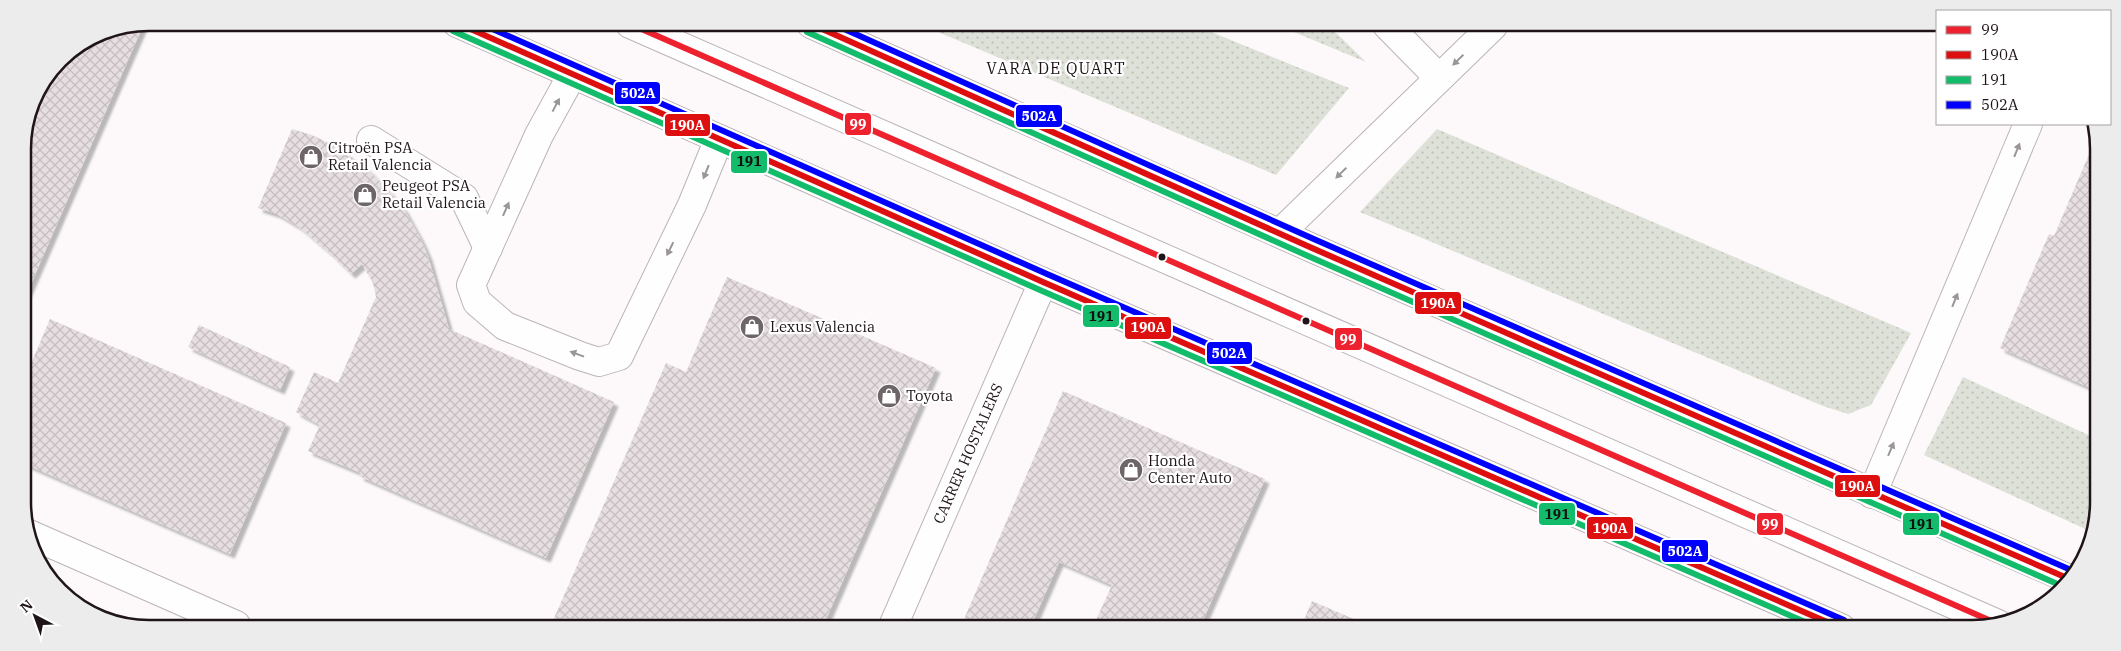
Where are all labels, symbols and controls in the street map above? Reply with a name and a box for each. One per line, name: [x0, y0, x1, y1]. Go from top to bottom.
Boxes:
legend: [1936, 10, 2111, 125]
text: 99: [1981, 20, 1999, 39]
text: 190A: [1981, 45, 2019, 64]
one-way arrow: [1452, 54, 1464, 66]
district label: VARA DE QUART: [986, 58, 1126, 78]
text: 191: [1981, 70, 2008, 89]
line badge: 502A: [614, 81, 661, 105]
text: 502A: [621, 84, 656, 102]
text: 502A: [1981, 95, 2019, 114]
one-way arrow: [552, 97, 560, 112]
line badge: 502A: [1015, 104, 1063, 128]
text: 502A: [1022, 107, 1057, 125]
line badge: 99: [844, 112, 872, 136]
line badge: 190A: [664, 113, 711, 137]
text: 99: [850, 115, 866, 133]
text: 190A: [670, 116, 705, 134]
place label: Citroën PSA Retail Valencia: [328, 138, 432, 174]
one-way arrow: [2013, 142, 2021, 157]
shop icon: Citroën PSA Retail Valencia: [298, 144, 324, 170]
line badge: 191: [730, 150, 768, 174]
text: 191: [736, 152, 762, 170]
one-way arrow: [701, 165, 709, 179]
one-way arrow: [1336, 167, 1348, 179]
place label: Peugeot PSA Retail Valencia: [382, 176, 486, 212]
shop icon: Peugeot PSA Retail Valencia: [352, 182, 378, 208]
one-way arrow: [502, 202, 510, 216]
one-way arrow: [666, 242, 674, 256]
unlabelled marker: [1157, 252, 1167, 262]
line badge: 190A: [1414, 291, 1462, 315]
one-way arrow: [1951, 293, 1959, 307]
text: 190A: [1421, 294, 1456, 312]
line badge: 191: [1082, 304, 1120, 328]
text: 191: [1088, 307, 1114, 325]
shop icon: Lexus Valencia: [739, 314, 765, 340]
line badge: 190A: [1124, 316, 1172, 340]
unlabelled marker: [1301, 316, 1311, 326]
place label: Lexus Valencia: [770, 317, 875, 336]
text: 190A: [1131, 318, 1166, 336]
line badge: 99: [1334, 327, 1363, 351]
text: 99: [1340, 330, 1356, 348]
line badge: 502A: [1206, 341, 1253, 365]
text: 502A: [1212, 344, 1247, 362]
one-way arrow: [569, 350, 584, 357]
street label: CARRER HOSTALERS: [929, 380, 1007, 527]
shop icon: Toyota: [876, 383, 902, 409]
place label: Toyota: [906, 386, 953, 405]
one-way arrow: [1888, 442, 1896, 456]
place label: Honda Center Auto: [1148, 451, 1232, 487]
shop icon: Honda Center Auto: [1118, 457, 1144, 483]
line badge: 190A: [1834, 474, 1881, 498]
text: 190A: [1840, 477, 1875, 495]
line badge: 191: [1538, 502, 1576, 526]
text: 191: [1544, 505, 1570, 523]
line badge: 99: [1756, 512, 1784, 536]
line badge: 191: [1902, 512, 1940, 536]
text: 99: [1762, 515, 1778, 533]
text: 191: [1908, 515, 1934, 533]
line badge: 190A: [1586, 516, 1634, 540]
text: 190A: [1593, 519, 1628, 537]
line badge: 502A: [1661, 539, 1709, 563]
text: 502A: [1668, 542, 1703, 560]
north arrow: [10, 591, 60, 641]
text: N: [16, 596, 37, 617]

